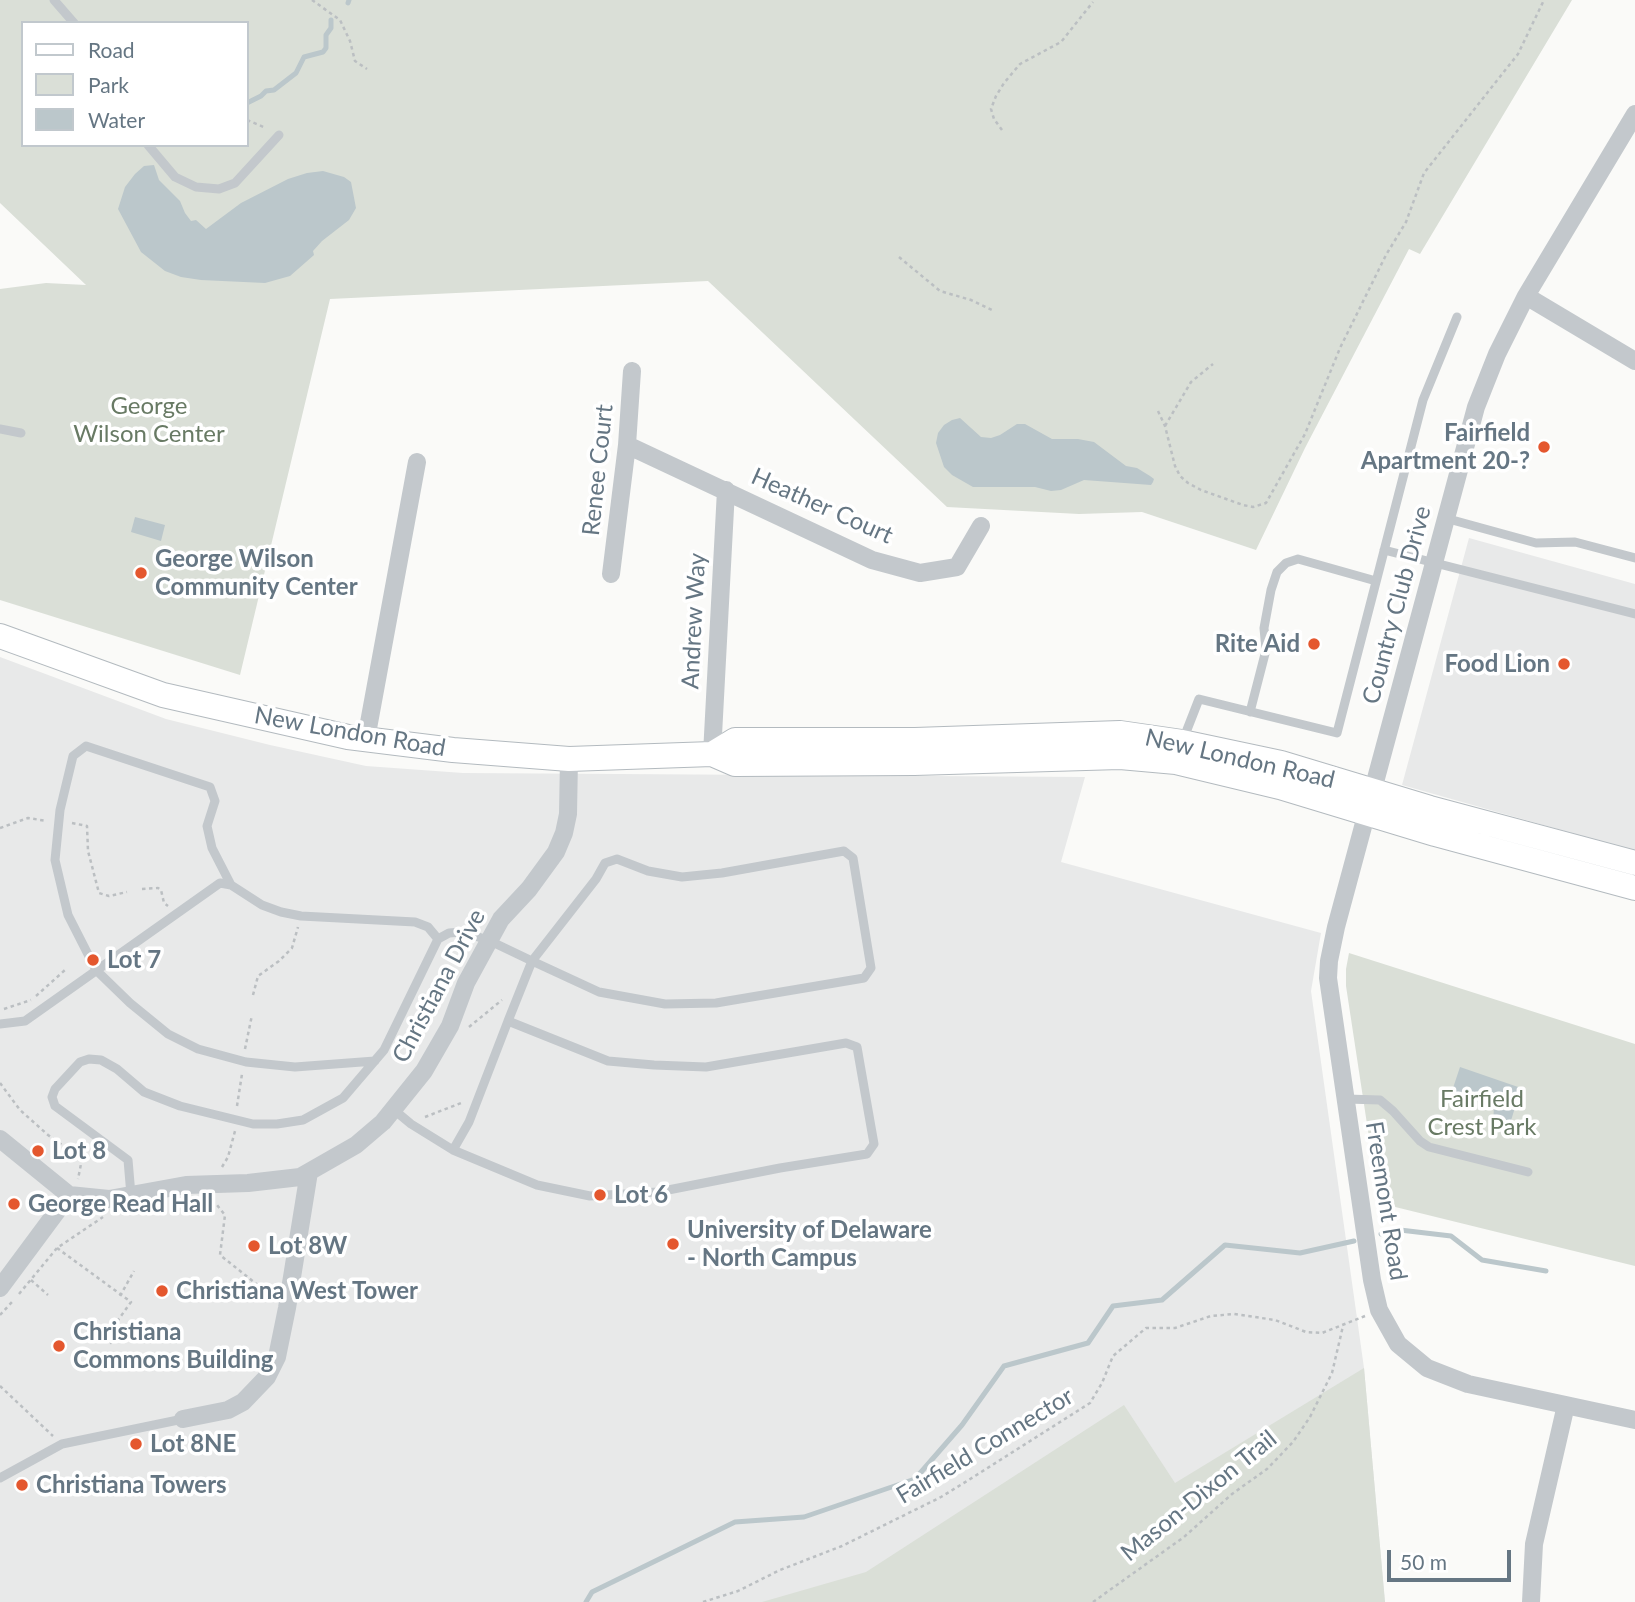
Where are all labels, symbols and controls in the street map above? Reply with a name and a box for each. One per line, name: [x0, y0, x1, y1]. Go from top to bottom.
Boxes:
legend: [21, 21, 248, 147]
text: Road: [88, 37, 135, 62]
text: Park: [88, 72, 129, 97]
text: Water: [88, 107, 145, 132]
park label: George Wilson Center: [73, 392, 225, 448]
street label: Renee Court: [577, 403, 619, 537]
place label: Fairfield Apartment 20-?: [1361, 419, 1530, 475]
marker: Fairfield Apartment 20-?: [1536, 439, 1552, 455]
street label: Heather Court: [747, 462, 897, 550]
street label: Country Club Drive: [1357, 503, 1437, 707]
place label: George Wilson Community Center: [155, 545, 358, 601]
street label: Andrew Way: [676, 552, 712, 690]
marker: George Wilson Community Center: [133, 565, 149, 581]
place label: Rite Aid: [1215, 630, 1300, 658]
marker: Rite Aid: [1306, 636, 1322, 652]
place label: Food Lion: [1445, 650, 1550, 678]
marker: Food Lion: [1556, 656, 1572, 672]
street label: New London Road: [252, 701, 448, 763]
street label: New London Road: [1142, 723, 1338, 795]
street label: Christiana Drive: [386, 904, 492, 1068]
place label: Lot 7: [107, 946, 161, 974]
marker: Lot 7: [85, 952, 101, 968]
park label: Fairfield Crest Park: [1428, 1085, 1536, 1141]
street label: Freemont Road: [1359, 1119, 1413, 1283]
place label: Lot 8: [52, 1137, 106, 1165]
marker: Lot 8: [30, 1143, 46, 1159]
place label: Lot 6: [614, 1181, 668, 1209]
marker: Lot 6: [592, 1187, 608, 1203]
place label: George Read Hall: [28, 1190, 213, 1218]
marker: George Read Hall: [6, 1196, 22, 1212]
place label: University of Delaware - North Campus: [687, 1216, 932, 1272]
place label: Lot 8W: [268, 1232, 347, 1260]
marker: University of Delaware - North Campus: [665, 1236, 681, 1252]
marker: Lot 8W: [246, 1238, 262, 1254]
place label: Christiana West Tower: [176, 1277, 418, 1305]
marker: Christiana West Tower: [154, 1283, 170, 1299]
place label: Christiana Commons Building: [73, 1318, 273, 1374]
marker: Christiana Commons Building: [51, 1338, 67, 1354]
street label: Fairfield Connector: [891, 1382, 1079, 1510]
street label: Mason-Dixon Trail: [1115, 1424, 1283, 1568]
place label: Lot 8NE: [150, 1430, 236, 1458]
marker: Lot 8NE: [128, 1436, 144, 1452]
place label: Christiana Towers: [36, 1471, 227, 1499]
marker: Christiana Towers: [14, 1477, 30, 1493]
scale bar: [1390, 1536, 1514, 1580]
text: 50 m: [1400, 1549, 1447, 1574]

